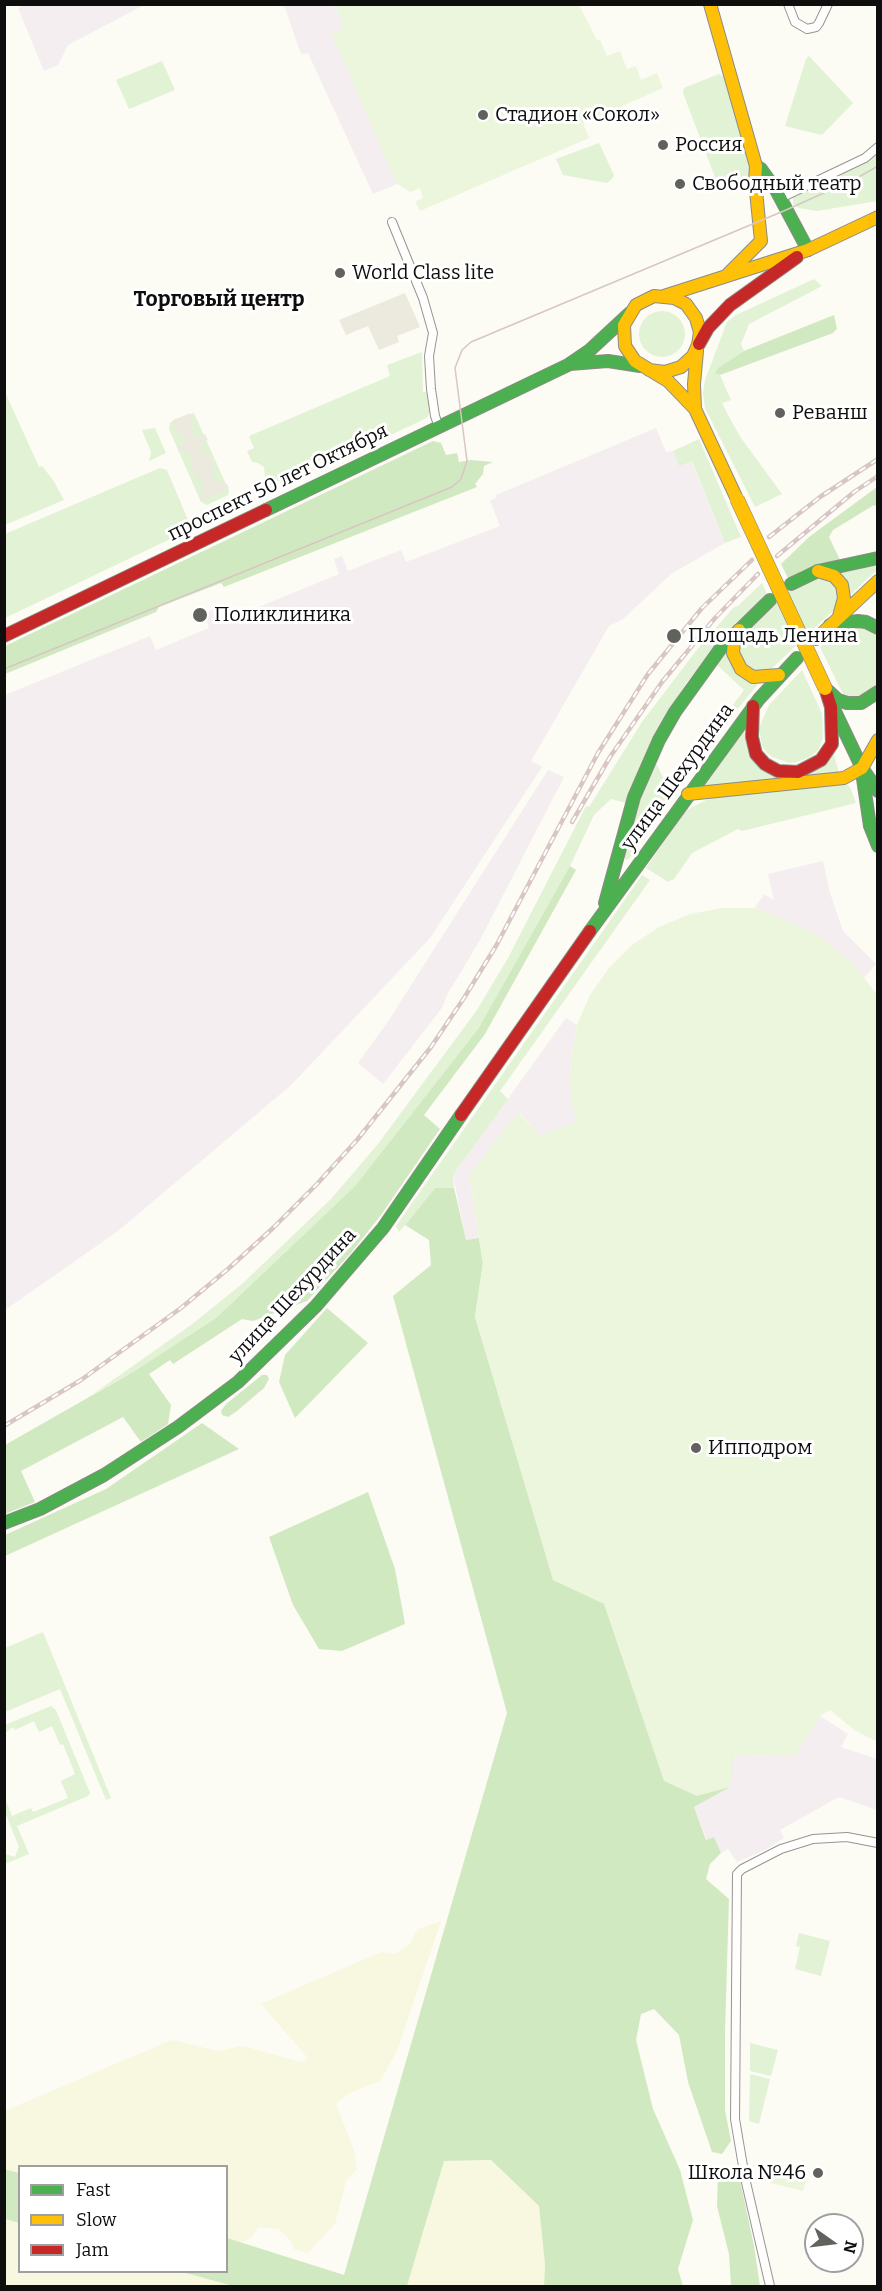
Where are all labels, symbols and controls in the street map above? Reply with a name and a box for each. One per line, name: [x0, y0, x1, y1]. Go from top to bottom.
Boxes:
place label: Стадион «Сокол»: [495, 103, 660, 127]
marker: Стадион «Сокол»: [476, 108, 490, 122]
place label: Россия: [675, 133, 742, 157]
marker: Россия: [656, 138, 670, 152]
place label: Свободный театр: [692, 172, 861, 196]
marker: Свободный театр: [673, 177, 687, 191]
place label: World Class lite: [352, 261, 494, 285]
marker: World Class lite: [333, 266, 347, 280]
district label: Торговый центр: [134, 287, 304, 313]
place label: Реванш: [792, 401, 868, 425]
marker: Реванш: [773, 406, 787, 420]
street label: проспект 50 лет Октября: [164, 419, 392, 547]
place label: Поликлиника: [214, 603, 351, 627]
marker: Поликлиника: [191, 606, 209, 624]
place label: Площадь Ленина: [688, 624, 858, 648]
marker: Площадь Ленина: [665, 627, 683, 645]
street label: улица Шехурдина: [617, 699, 739, 855]
street label: улица Шехурдина: [224, 1223, 362, 1369]
place label: Ипподром: [708, 1436, 812, 1460]
marker: Ипподром: [689, 1441, 703, 1455]
place label: Школа №46: [688, 2161, 806, 2185]
legend: [18, 2165, 228, 2273]
marker: Школа №46: [811, 2166, 825, 2180]
text: Fast: [76, 2179, 111, 2201]
text: Slow: [76, 2209, 116, 2231]
north arrow: [804, 2213, 864, 2273]
text: Jam: [76, 2239, 109, 2261]
text: N: [839, 2239, 861, 2255]

